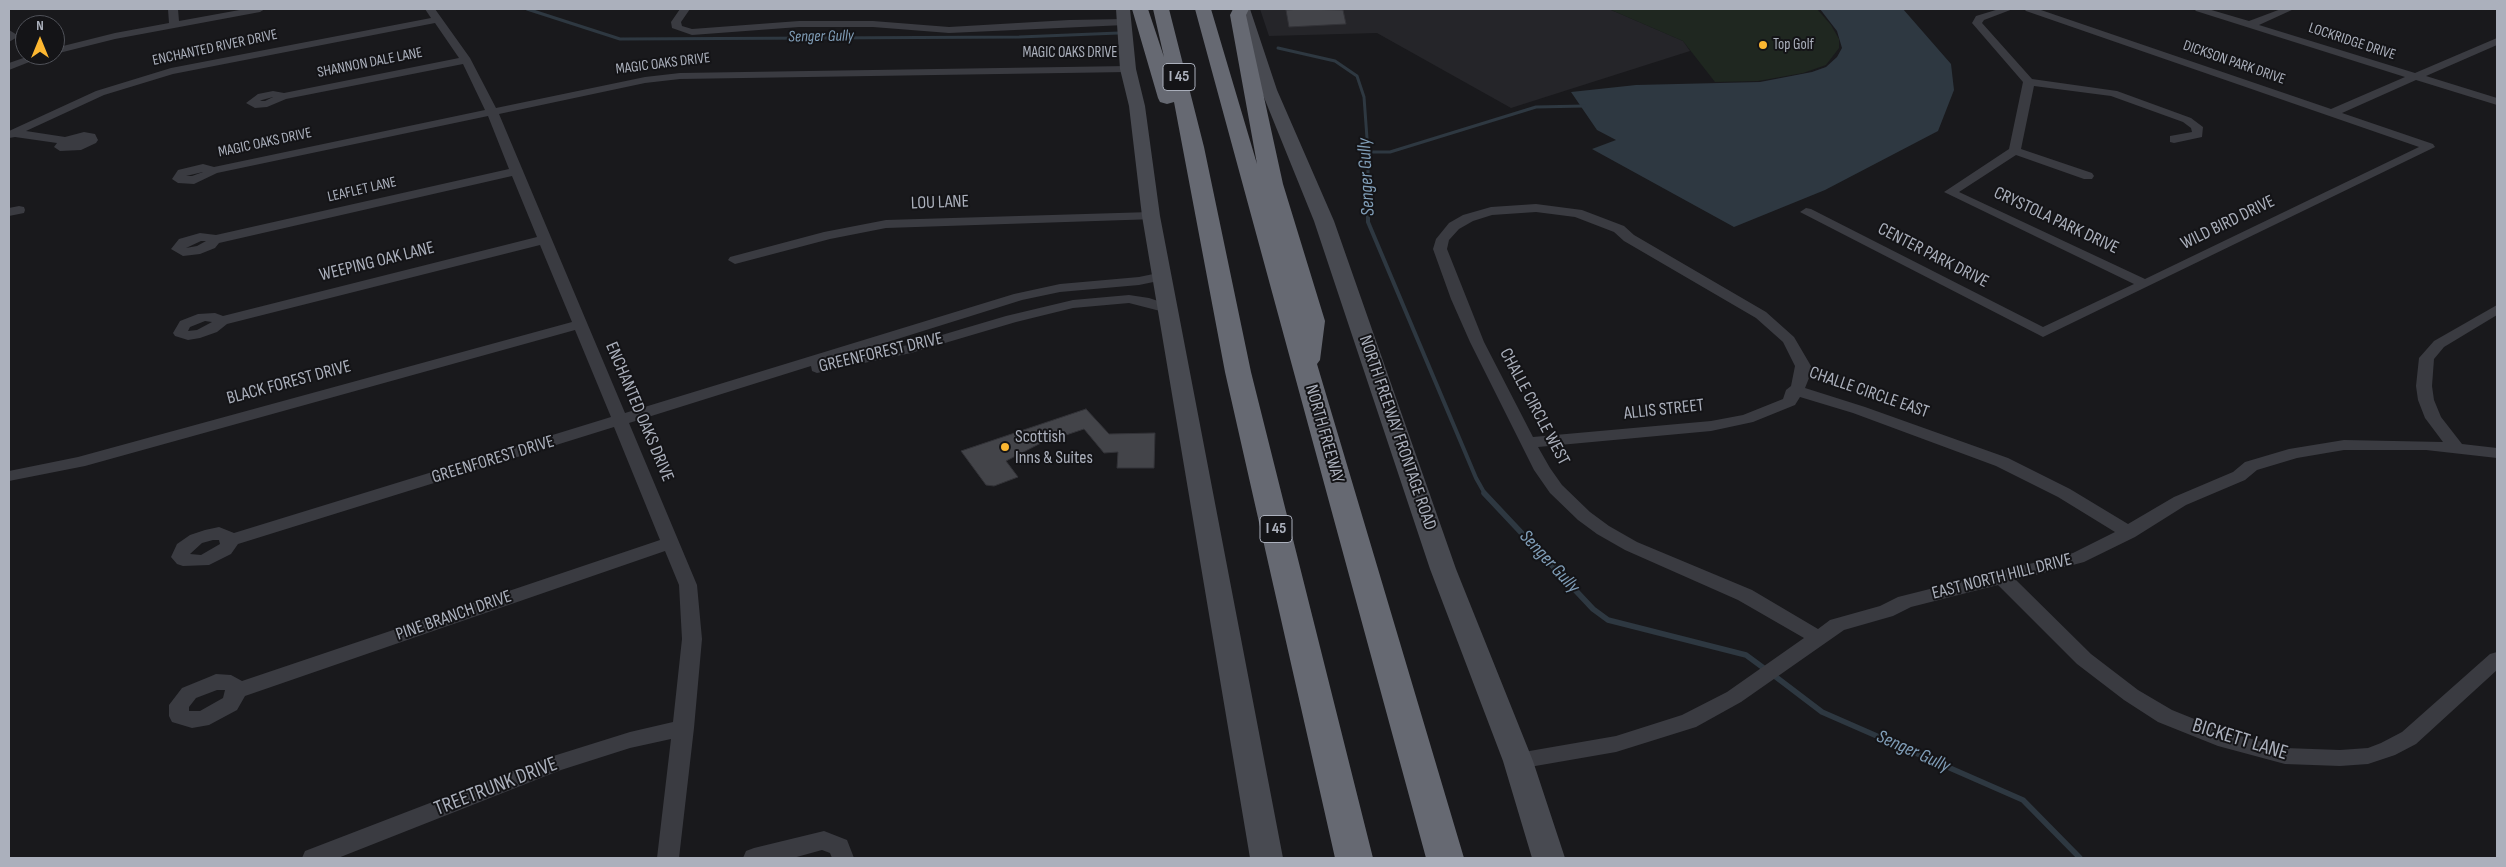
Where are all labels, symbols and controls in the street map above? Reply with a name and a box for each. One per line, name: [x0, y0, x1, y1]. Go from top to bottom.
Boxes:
north arrow: [15, 15, 65, 65]
text: N: [36, 17, 44, 34]
street label: LOCKRIDGE DRIVE: [2306, 19, 2398, 65]
street label: ENCHANTED RIVER DRIVE: [151, 26, 279, 70]
water label: Senger Gully: [788, 27, 854, 47]
place label: Top Golf: [1773, 36, 1814, 54]
street label: DICKSON PARK DRIVE: [2180, 37, 2288, 89]
marker: Top Golf: [1757, 39, 1769, 51]
street label: SHANNON DALE LANE: [316, 44, 424, 82]
street label: MAGIC OAKS DRIVE: [1023, 44, 1117, 62]
street label: MAGIC OAKS DRIVE: [615, 49, 711, 79]
road number: I 45: [1163, 64, 1195, 90]
street label: MAGIC OAKS DRIVE: [217, 124, 313, 162]
water label: Senger Gully: [1354, 137, 1380, 217]
street label: LEAFLET LANE: [326, 173, 398, 207]
street label: CRYSTOLA PARK DRIVE: [1990, 183, 2122, 259]
street label: LOU LANE: [911, 191, 969, 215]
street label: WILD BIRD DRIVE: [2178, 191, 2278, 255]
street label: CENTER PARK DRIVE: [1874, 219, 1992, 293]
street label: WEEPING OAK LANE: [317, 237, 437, 287]
street label: GREENFOREST DRIVE: [817, 328, 945, 378]
street label: NORTH FREEWAY FRONTAGE ROAD: [1353, 333, 1441, 533]
street label: ENCHANTED OAKS DRIVE: [600, 339, 678, 485]
street label: CHALLE CIRCLE WEST: [1494, 345, 1574, 469]
street label: BLACK FOREST DRIVE: [225, 356, 353, 410]
street label: CHALLE CIRCLE EAST: [1806, 362, 1932, 424]
street label: NORTH FREEWAY: [1300, 382, 1348, 486]
street label: ALLIS STREET: [1623, 395, 1705, 425]
place label: Scottish Inns & Suites: [1015, 426, 1093, 468]
street label: GREENFOREST DRIVE: [429, 431, 557, 489]
marker: Scottish Inns & Suites: [999, 441, 1011, 453]
road number: I 45: [1260, 516, 1292, 542]
water label: Senger Gully: [1514, 526, 1584, 598]
street label: EAST NORTH HILL DRIVE: [1930, 549, 2074, 605]
street label: PINE BRANCH DRIVE: [393, 586, 515, 646]
street label: BICKETT LANE: [2189, 714, 2291, 766]
water label: Senger Gully: [1873, 726, 1953, 778]
street label: TREETRUNK DRIVE: [431, 752, 561, 822]

